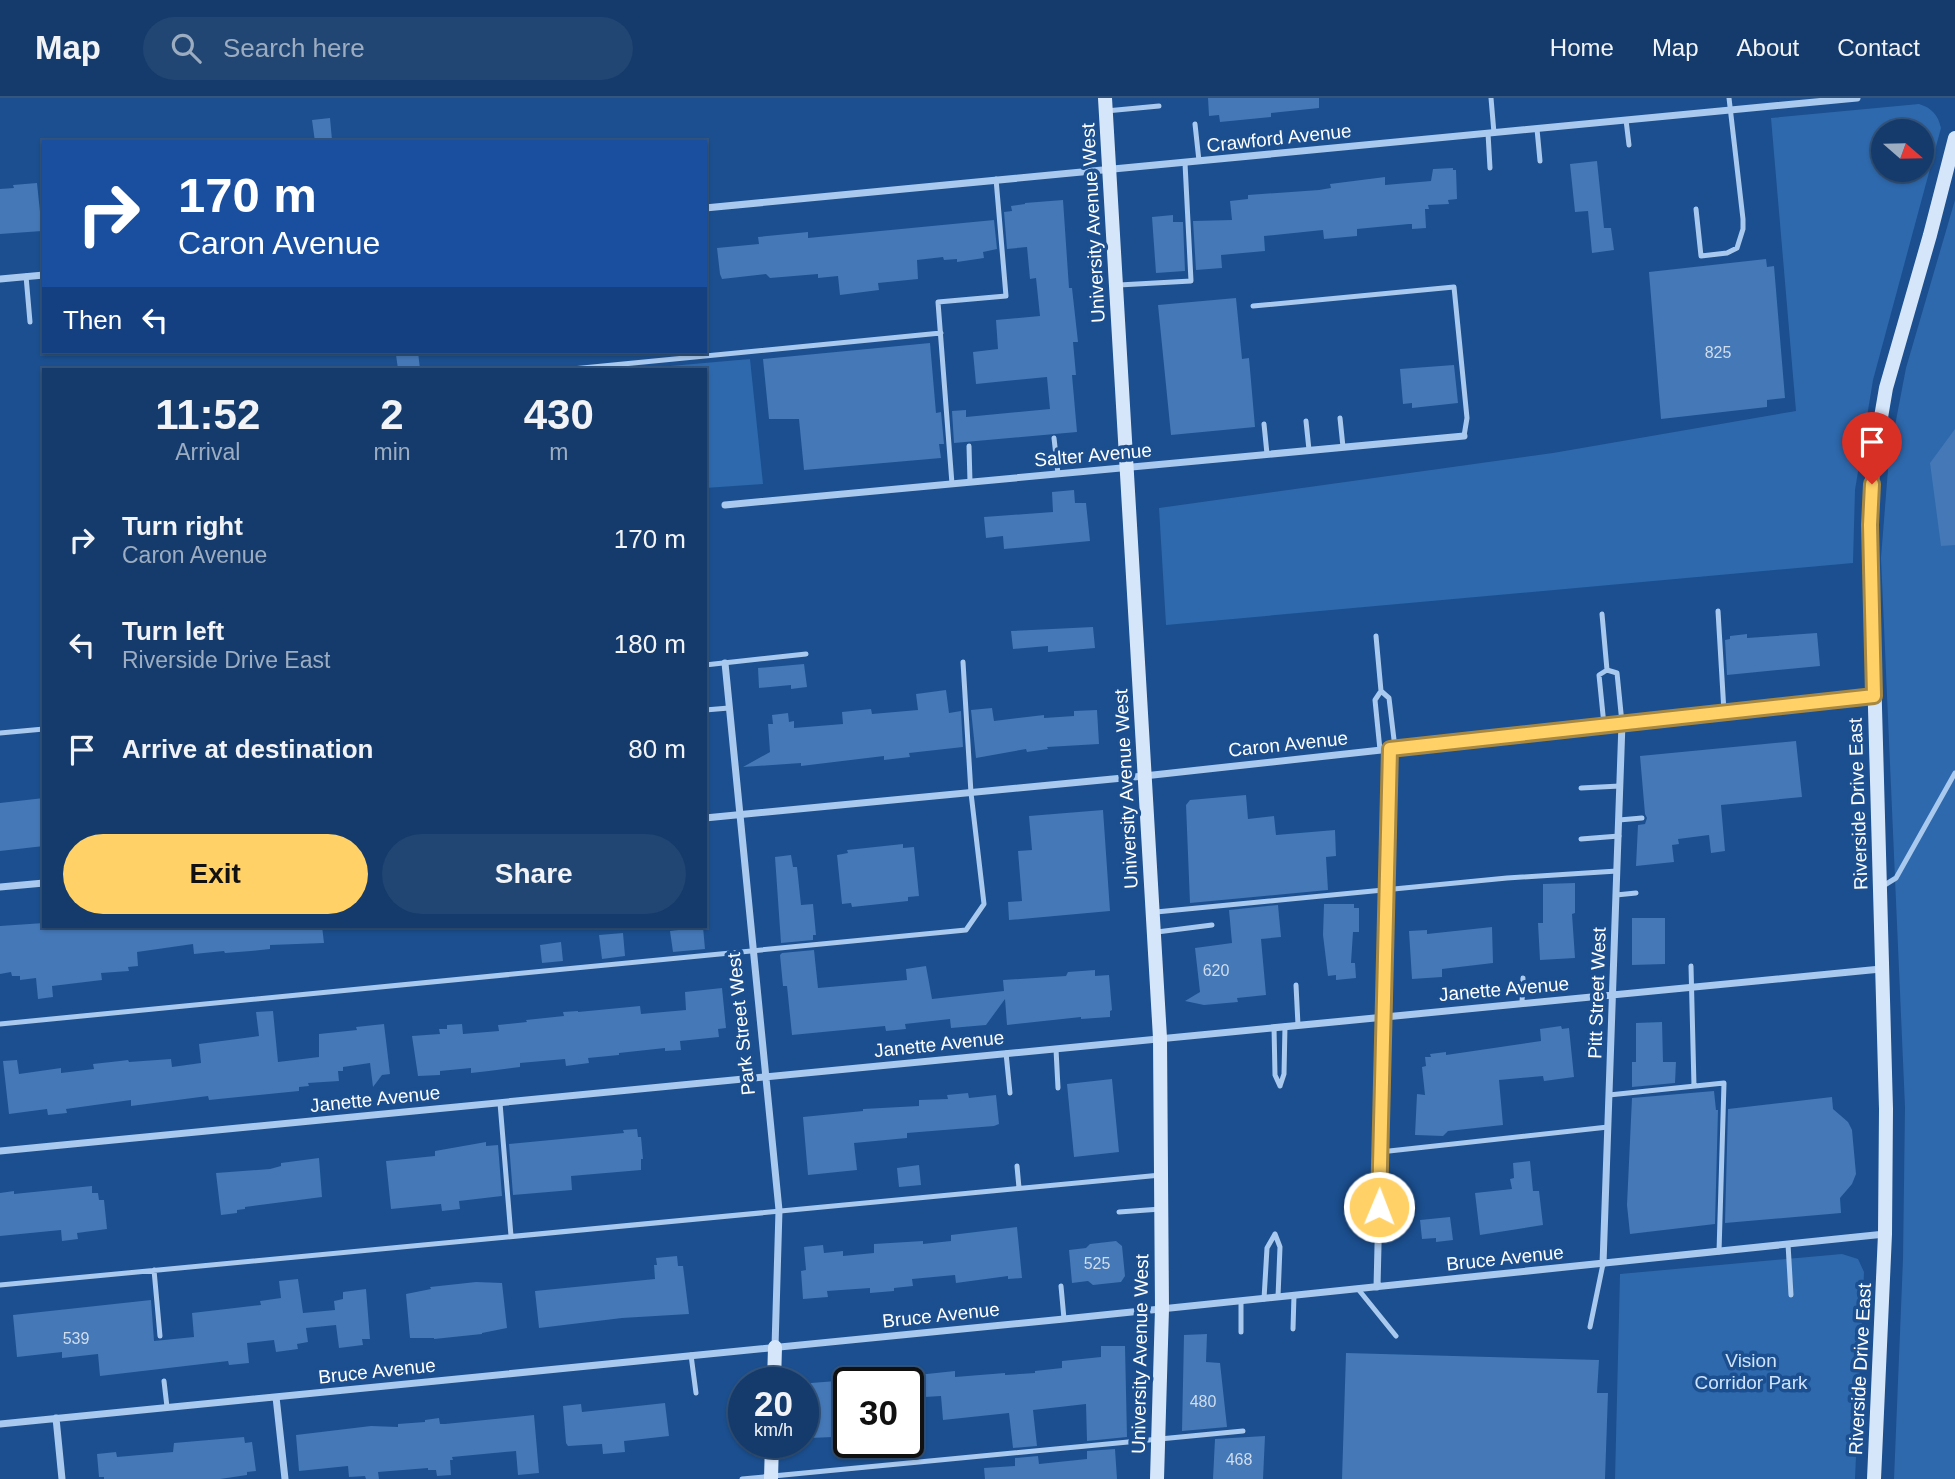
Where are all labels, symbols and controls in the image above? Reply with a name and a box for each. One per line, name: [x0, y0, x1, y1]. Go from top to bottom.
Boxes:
search box: [143, 17, 633, 80]
text: Map: [35, 29, 101, 66]
icon: search: [167, 29, 205, 67]
text: Search here: [223, 33, 365, 63]
text: Home: [1550, 34, 1614, 61]
text: Map: [1652, 34, 1699, 61]
text: About: [1737, 34, 1799, 61]
text: Contact: [1837, 34, 1920, 61]
north arrow: [1871, 119, 1934, 182]
map controls: [1871, 119, 1934, 182]
street label: Crawford Avenue: [1206, 120, 1352, 156]
street label: University Avenue West: [1077, 122, 1109, 323]
icon: right: [63, 168, 154, 259]
text: 170 m: [178, 168, 317, 222]
text: Caron Avenue: [178, 225, 380, 261]
icon: left: [136, 301, 174, 339]
text: Then: [63, 305, 122, 335]
house number: 825: [1705, 344, 1731, 361]
text: 11:52: [155, 391, 260, 438]
text: 2: [380, 391, 404, 438]
text: 430: [524, 391, 594, 438]
pin: [1842, 412, 1902, 484]
icon: arrive: [1853, 423, 1891, 461]
text: Arrival: [175, 439, 240, 465]
text: min: [373, 439, 411, 465]
text: m: [549, 439, 568, 465]
street label: Salter Avenue: [1033, 439, 1153, 471]
text: Turn right: [122, 511, 243, 541]
icon: right: [63, 521, 101, 559]
text: 170 m: [614, 524, 686, 554]
text: Caron Avenue: [122, 542, 267, 568]
text: Turn left: [122, 616, 224, 646]
icon: left: [63, 626, 101, 664]
text: 180 m: [614, 629, 686, 659]
text: Riverside Drive East: [122, 647, 330, 673]
street label: University Avenue West: [1110, 688, 1142, 889]
street label: Riverside Drive East: [1844, 717, 1871, 890]
street label: Caron Avenue: [1227, 727, 1349, 761]
icon: arrive: [63, 731, 101, 769]
text: Arrive at destination: [122, 734, 373, 764]
text: 80 m: [628, 734, 686, 764]
button: Exit: [63, 834, 368, 914]
button: Share: [382, 834, 686, 914]
street label: Pitt Street West: [1584, 926, 1610, 1059]
street label: Park Street West: [723, 951, 759, 1096]
house number: 620: [1203, 962, 1229, 979]
street label: Janette Avenue: [1438, 973, 1570, 1005]
street label: Janette Avenue: [873, 1027, 1005, 1061]
street label: Janette Avenue: [309, 1082, 441, 1116]
position arrow: [1342, 1170, 1416, 1244]
street label: Bruce Avenue: [1445, 1241, 1565, 1275]
street label: University Avenue West: [1128, 1253, 1152, 1454]
house number: 525: [1084, 1255, 1110, 1272]
street label: Riverside Drive East: [1845, 1282, 1875, 1455]
street label: Bruce Avenue: [881, 1298, 1001, 1332]
house number: 539: [63, 1330, 89, 1347]
park label: Vision Corridor Park: [1695, 1350, 1808, 1393]
street label: Bruce Avenue: [317, 1354, 437, 1388]
speed limit sign: 30: [833, 1367, 924, 1458]
text: 20: [754, 1384, 793, 1423]
house number: 480: [1190, 1393, 1216, 1410]
text: km/h: [754, 1420, 793, 1440]
house number: 468: [1226, 1451, 1252, 1468]

